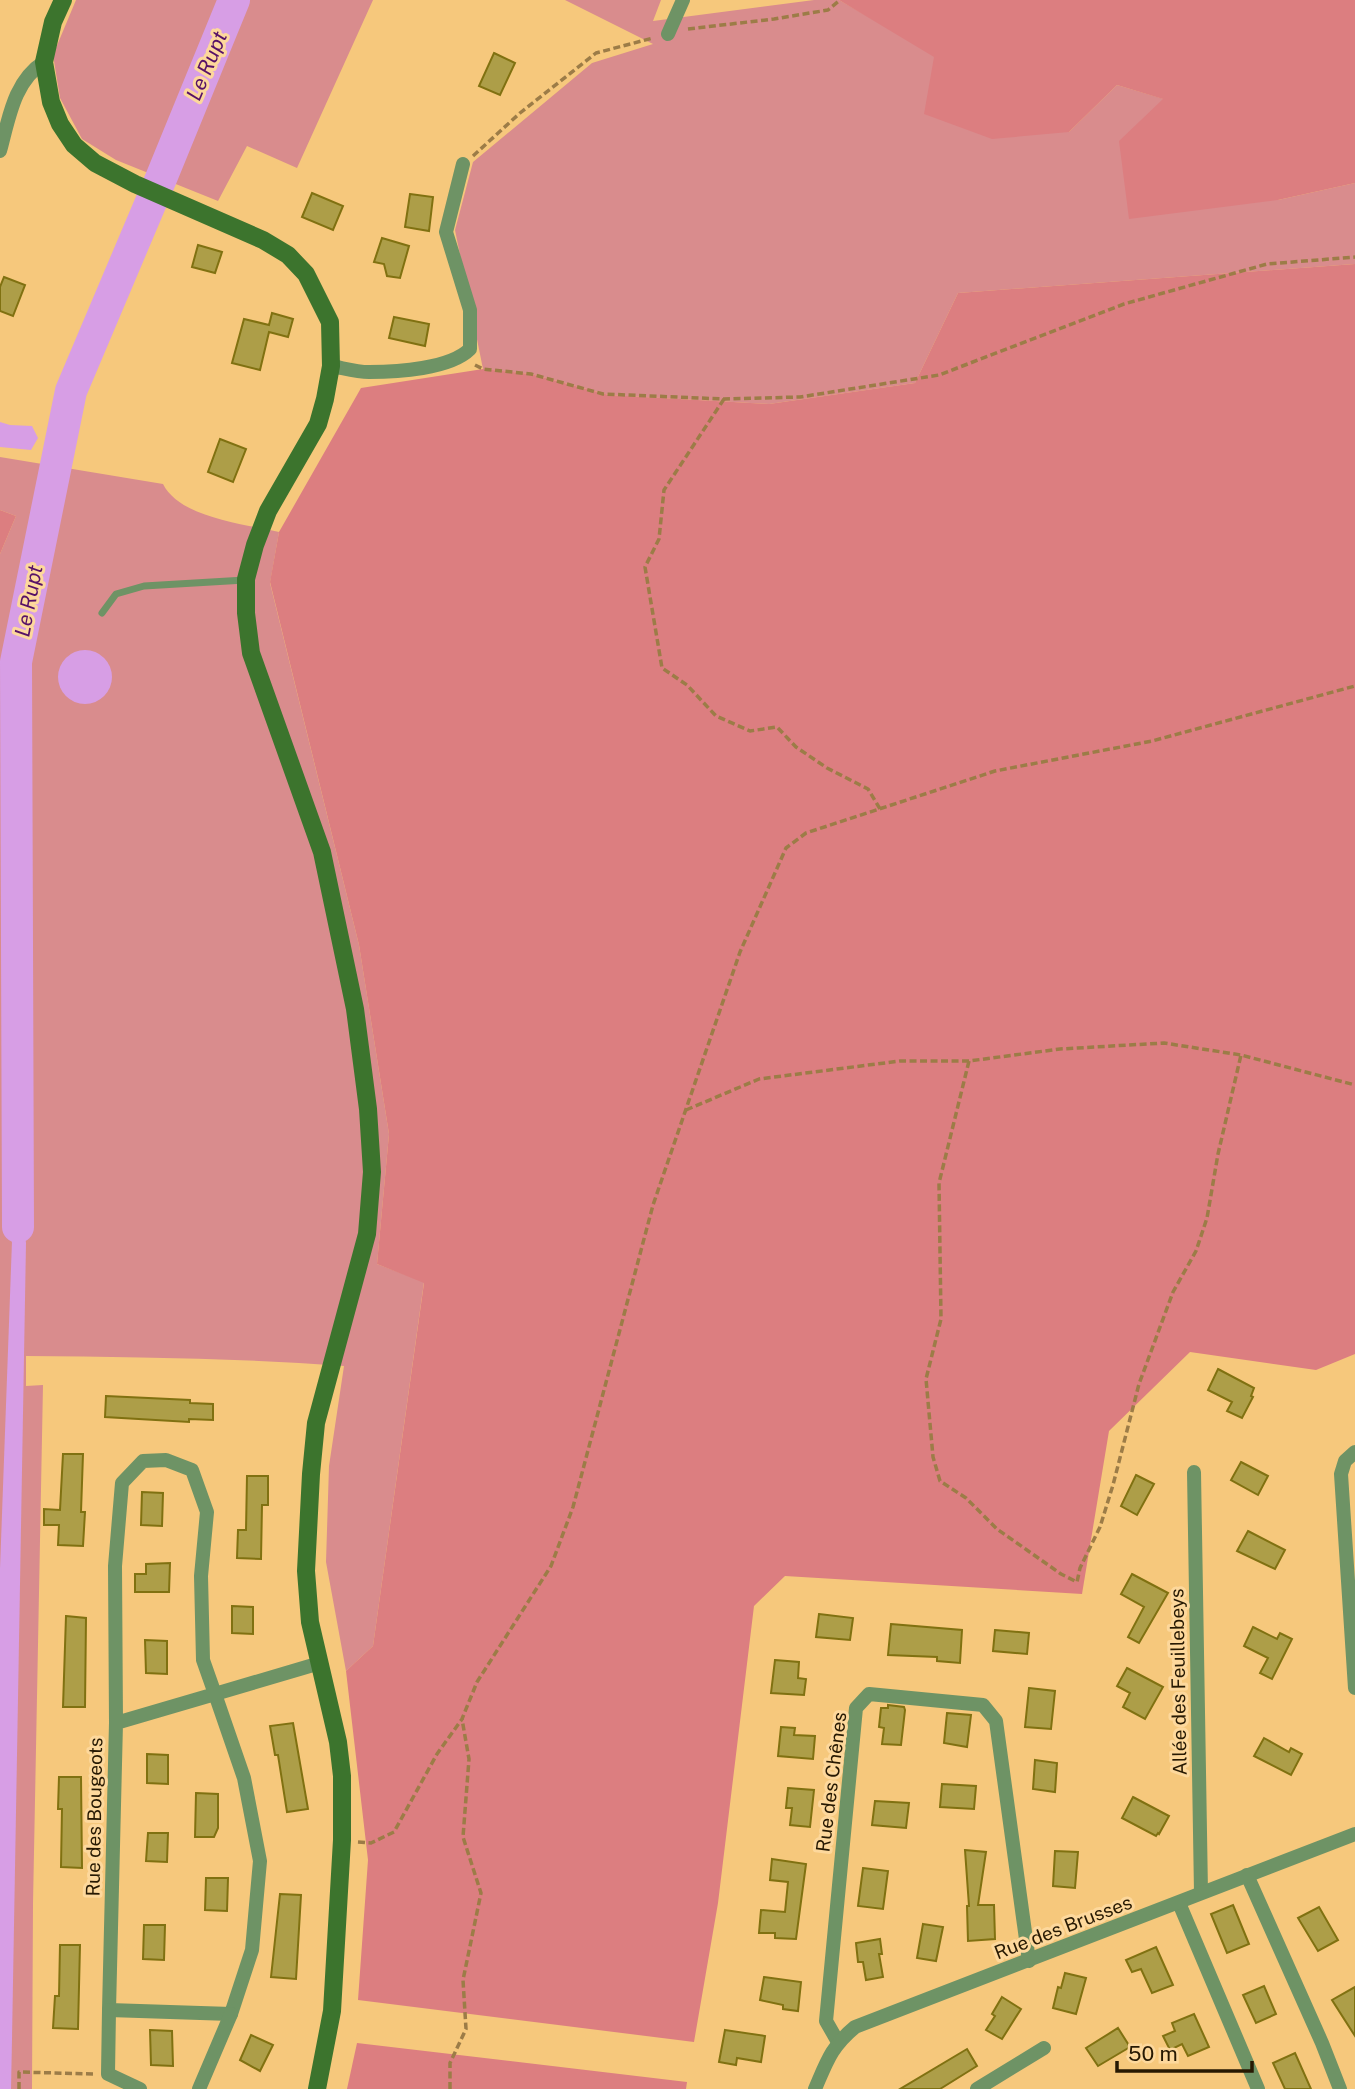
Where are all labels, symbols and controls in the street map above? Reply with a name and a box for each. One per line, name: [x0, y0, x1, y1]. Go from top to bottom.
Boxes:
water label: Le Rupt: [181, 27, 232, 104]
water label: Le Rupt: [9, 563, 48, 639]
street label: Allée des Feuillebeys: [1165, 1588, 1191, 1776]
street label: Rue des Chênes: [811, 1711, 851, 1853]
street label: Rue des Bougeots: [82, 1737, 106, 1897]
street label: Rue des Brusses: [991, 1891, 1135, 1963]
scale bar: [1117, 2030, 1252, 2074]
text: 50 m: [1128, 2041, 1178, 2066]

